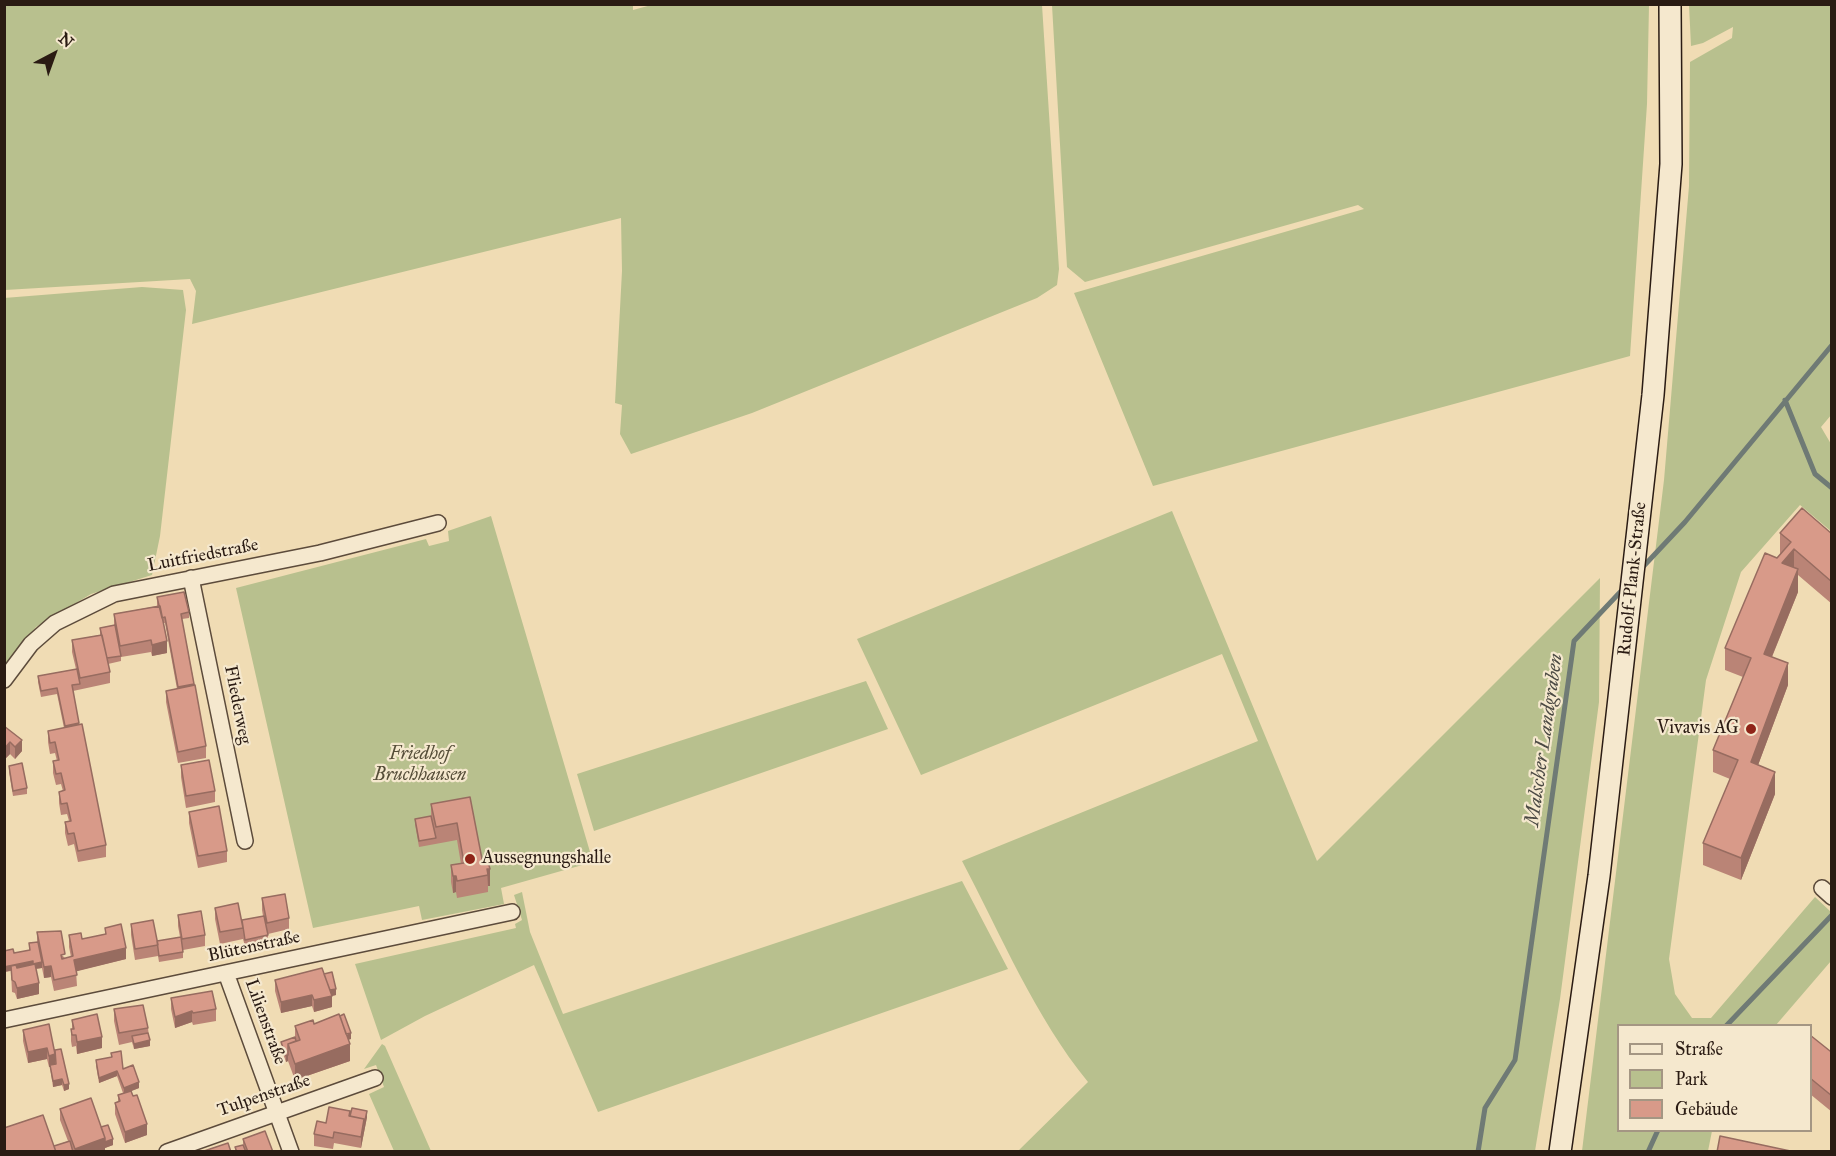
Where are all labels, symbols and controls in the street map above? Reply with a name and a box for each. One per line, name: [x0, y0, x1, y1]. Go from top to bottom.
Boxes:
north arrow: [24, 24, 84, 84]
text: N: [55, 28, 77, 52]
street label: Rudolf-Plank-Straße: [1614, 501, 1652, 657]
street label: Luitfriedstraße: [146, 535, 260, 577]
water label: Malscher Landgraben: [1521, 652, 1569, 828]
street label: Fliederweg: [219, 664, 255, 746]
place label: Vivavis AG: [1657, 718, 1739, 740]
marker: Vivavis AG: [1744, 722, 1758, 736]
park label: Friedhof Bruchhausen: [374, 744, 466, 786]
place label: Aussegnungshalle: [482, 848, 611, 870]
marker: Aussegnungshalle: [463, 852, 477, 866]
street label: Blütenstraße: [206, 927, 302, 967]
street label: Lilienstraße: [240, 976, 290, 1068]
legend: [1617, 1024, 1812, 1132]
text: Straße: [1675, 1038, 1723, 1060]
text: Park: [1675, 1068, 1708, 1090]
street label: Tulpenstraße: [215, 1070, 313, 1122]
text: Gebäude: [1675, 1098, 1738, 1120]

